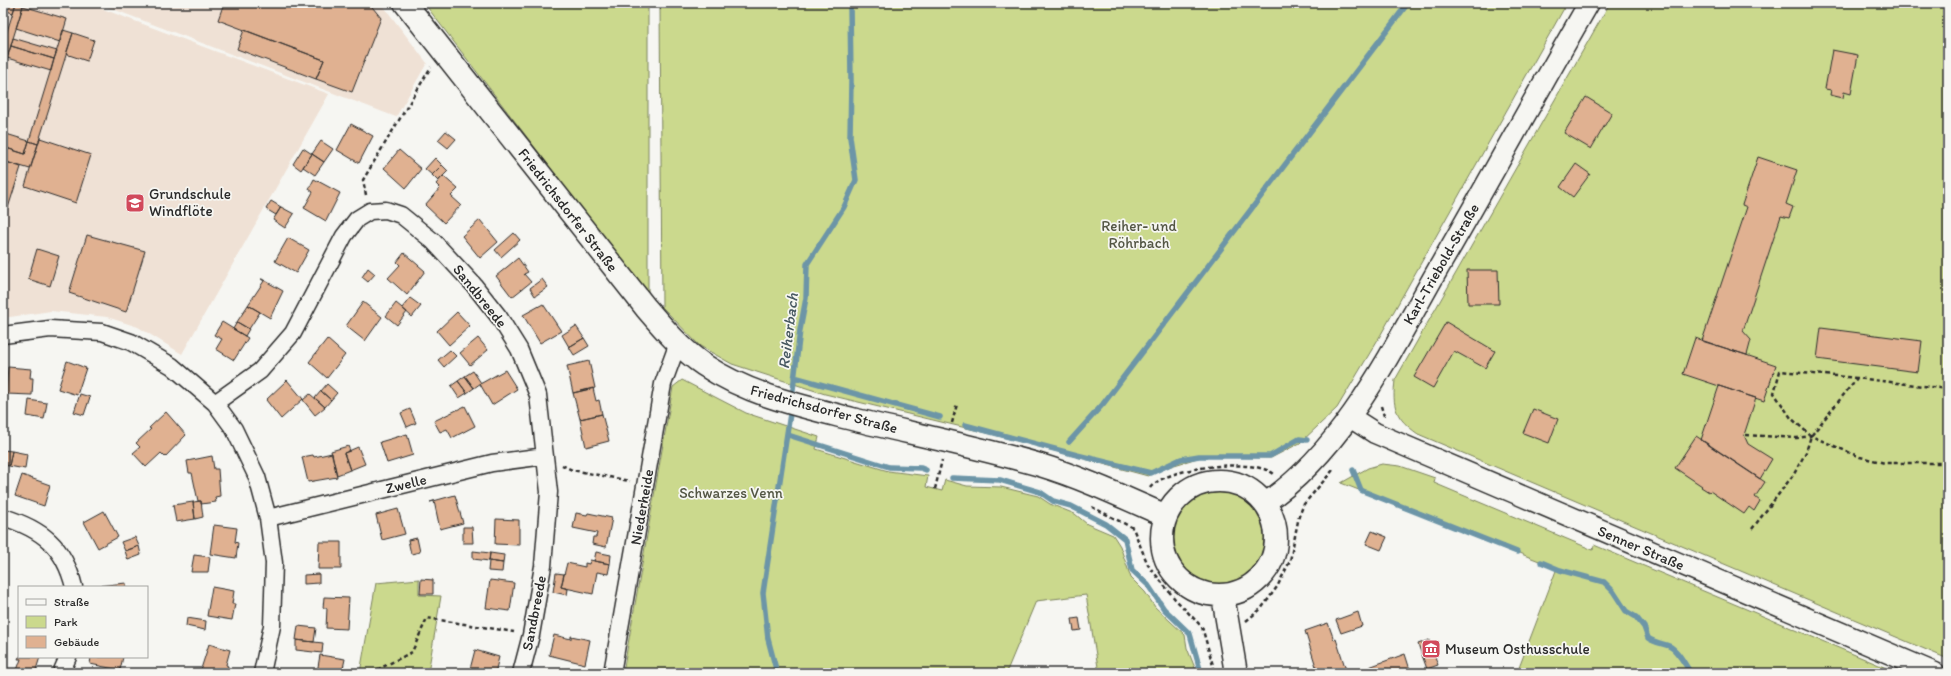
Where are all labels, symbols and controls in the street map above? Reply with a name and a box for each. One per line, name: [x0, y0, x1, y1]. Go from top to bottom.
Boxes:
street label: Friedrichsdorfer Straße: [514, 145, 622, 275]
place label: Grundschule Windflöte: [149, 185, 231, 220]
school or university icon: Grundschule Windflöte: [124, 192, 146, 214]
street label: Karl-Triebold-Straße: [1399, 200, 1483, 328]
park label: Reiher- und Röhrbach: [1101, 217, 1177, 252]
street label: Sandbreede: [449, 261, 511, 331]
water label: Reiherbach: [774, 291, 802, 370]
street label: Friedrichsdorfer Straße: [748, 381, 900, 437]
street label: Niederheide: [626, 468, 658, 546]
street label: Zwelle: [384, 470, 428, 498]
park label: Schwarzes Venn: [679, 484, 783, 502]
street label: Senner Straße: [1595, 522, 1687, 574]
street label: Sandbreede: [518, 574, 550, 652]
legend: [18, 586, 148, 658]
text: Straße: [54, 595, 89, 609]
text: Park: [54, 615, 78, 629]
text: Gebäude: [54, 635, 99, 649]
museum icon: Museum Osthusschule: [1420, 638, 1442, 660]
place label: Museum Osthusschule: [1445, 640, 1590, 658]

